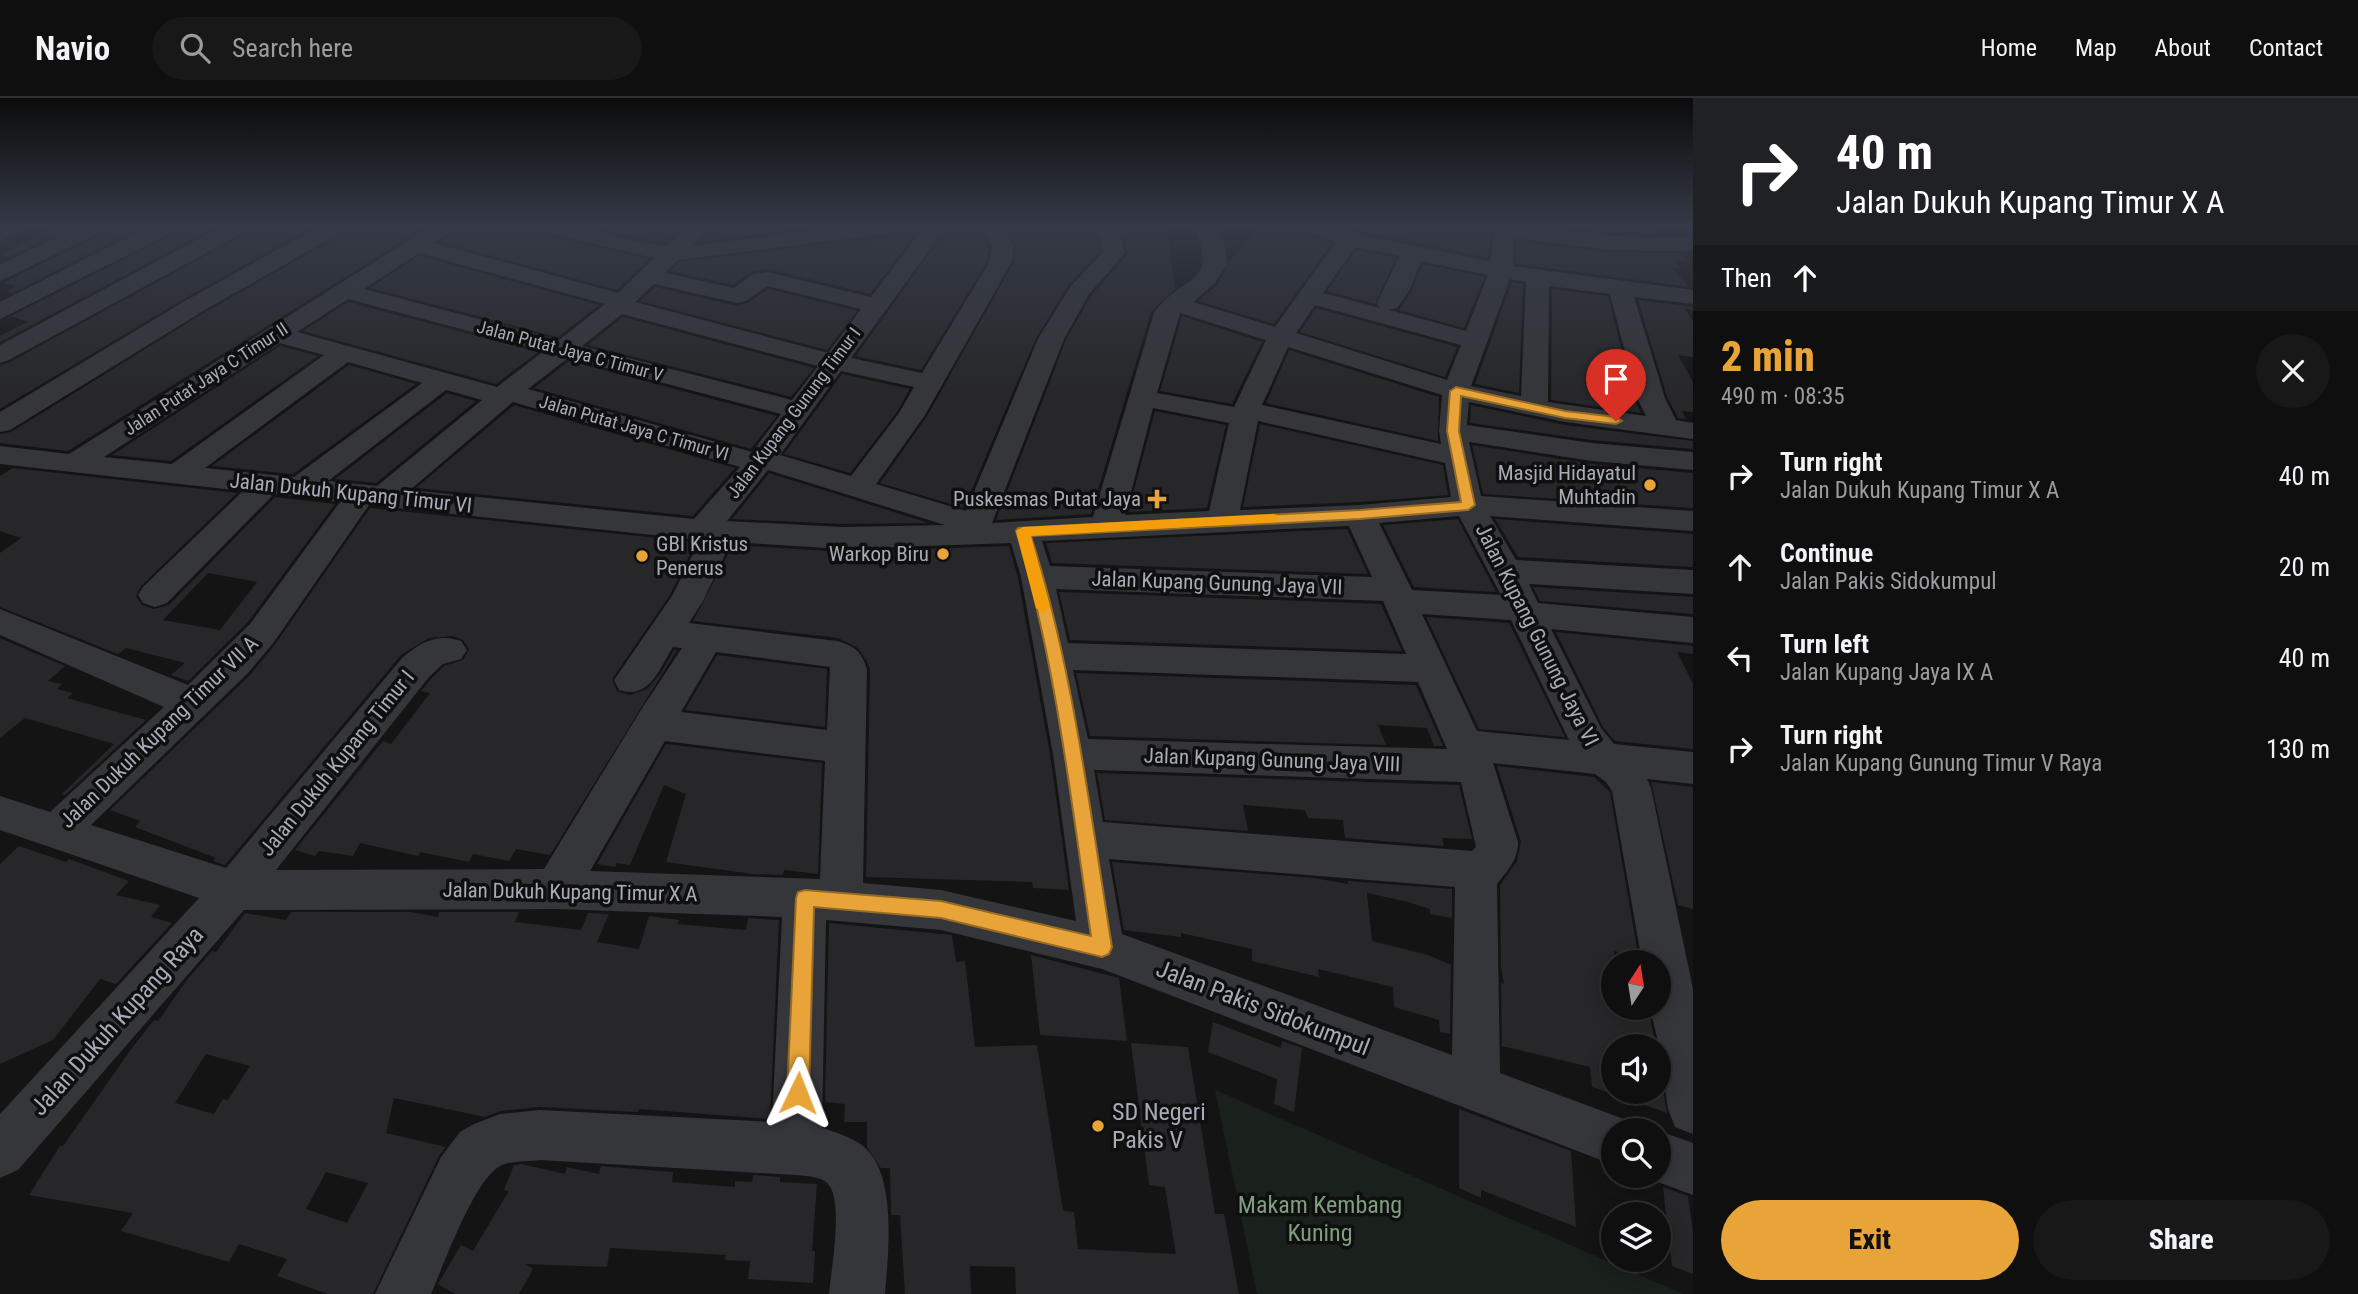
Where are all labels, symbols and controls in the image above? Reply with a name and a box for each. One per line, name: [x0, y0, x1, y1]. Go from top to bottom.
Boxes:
search box: [152, 17, 642, 80]
text: Navio: [35, 29, 110, 68]
icon: search: [176, 29, 214, 67]
text: Search here: [232, 33, 353, 63]
text: Home: [1981, 34, 2037, 62]
text: Map: [2075, 34, 2117, 62]
text: About: [2155, 34, 2211, 62]
text: Contact: [2249, 34, 2323, 62]
text: 40 m: [1836, 124, 1933, 181]
icon: right: [1721, 126, 1812, 217]
text: Jalan Dukuh Kupang Timur X A: [1836, 183, 2225, 221]
icon: ahead: [1786, 259, 1824, 297]
text: Then: [1721, 263, 1772, 293]
street label: Jalan Putat Jaya C Timur V: [475, 316, 665, 385]
street label: Jalan Putat Jaya C Timur II: [120, 318, 291, 439]
street label: Jalan Kupang Gunung Timur I: [722, 323, 865, 502]
text: 2 min: [1721, 332, 1815, 381]
button: close: [2256, 334, 2330, 408]
pin: [1586, 349, 1646, 421]
icon: arrive: [1597, 360, 1635, 398]
text: 490 m · 08:35: [1721, 383, 1845, 410]
street label: Jalan Putat Jaya C Timur VI: [537, 390, 731, 465]
text: Turn right: [1780, 447, 1882, 477]
icon: right: [1721, 457, 1759, 495]
place label: Masjid Hidayatul Muhtadin: [1498, 461, 1636, 509]
text: 40 m: [2279, 461, 2330, 491]
street label: Jalan Dukuh Kupang Timur VI: [229, 468, 473, 518]
marker: Masjid Hidayatul Muhtadin: [1642, 477, 1658, 493]
text: Jalan Dukuh Kupang Timur X A: [1780, 477, 2059, 504]
place label: Puskesmas Putat Jaya: [953, 487, 1141, 511]
marker: Puskesmas Putat Jaya: [1147, 489, 1167, 509]
street label: Jalan Kupang Gunung Jaya VI: [1470, 520, 1604, 750]
place label: GBI Kristus Penerus: [656, 532, 748, 580]
text: Continue: [1780, 538, 1873, 568]
place label: Warkop Biru: [829, 542, 929, 566]
marker: Warkop Biru: [935, 546, 951, 562]
marker: GBI Kristus Penerus: [634, 548, 650, 564]
icon: ahead: [1721, 548, 1759, 586]
text: 20 m: [2279, 552, 2330, 582]
street label: Jalan Kupang Gunung Jaya VII: [1091, 567, 1343, 599]
text: Jalan Pakis Sidokumpul: [1780, 568, 1997, 595]
text: Turn left: [1780, 629, 1869, 659]
street label: Jalan Dukuh Kupang Timur VII A: [55, 631, 263, 833]
icon: left: [1721, 639, 1759, 677]
text: 40 m: [2279, 643, 2330, 673]
text: Jalan Kupang Jaya IX A: [1780, 659, 1993, 686]
street label: Jalan Dukuh Kupang Timur I: [255, 665, 419, 861]
text: Turn right: [1780, 720, 1882, 750]
icon: right: [1721, 730, 1759, 768]
text: 130 m: [2266, 734, 2330, 764]
street label: Jalan Kupang Gunung Jaya VIII: [1143, 744, 1401, 776]
text: Jalan Kupang Gunung Timur V Raya: [1780, 750, 2102, 777]
street label: Jalan Dukuh Kupang Timur X A: [442, 878, 698, 906]
street label: Jalan Dukuh Kupang Raya: [25, 921, 209, 1121]
north arrow: [1601, 950, 1671, 1020]
map controls: [1601, 950, 1671, 1272]
street label: Jalan Pakis Sidokumpul: [1152, 954, 1374, 1062]
button: sound: [1601, 1034, 1671, 1104]
position arrow: [761, 1056, 835, 1130]
place label: SD Negeri Pakis V: [1112, 1098, 1206, 1154]
marker: SD Negeri Pakis V: [1090, 1118, 1106, 1134]
button: search: [1601, 1118, 1671, 1188]
park label: Makam Kembang Kuning: [1238, 1191, 1402, 1247]
button: Exit: [1721, 1200, 2019, 1280]
button: Share: [2033, 1200, 2330, 1280]
button: layers: [1601, 1202, 1671, 1272]

